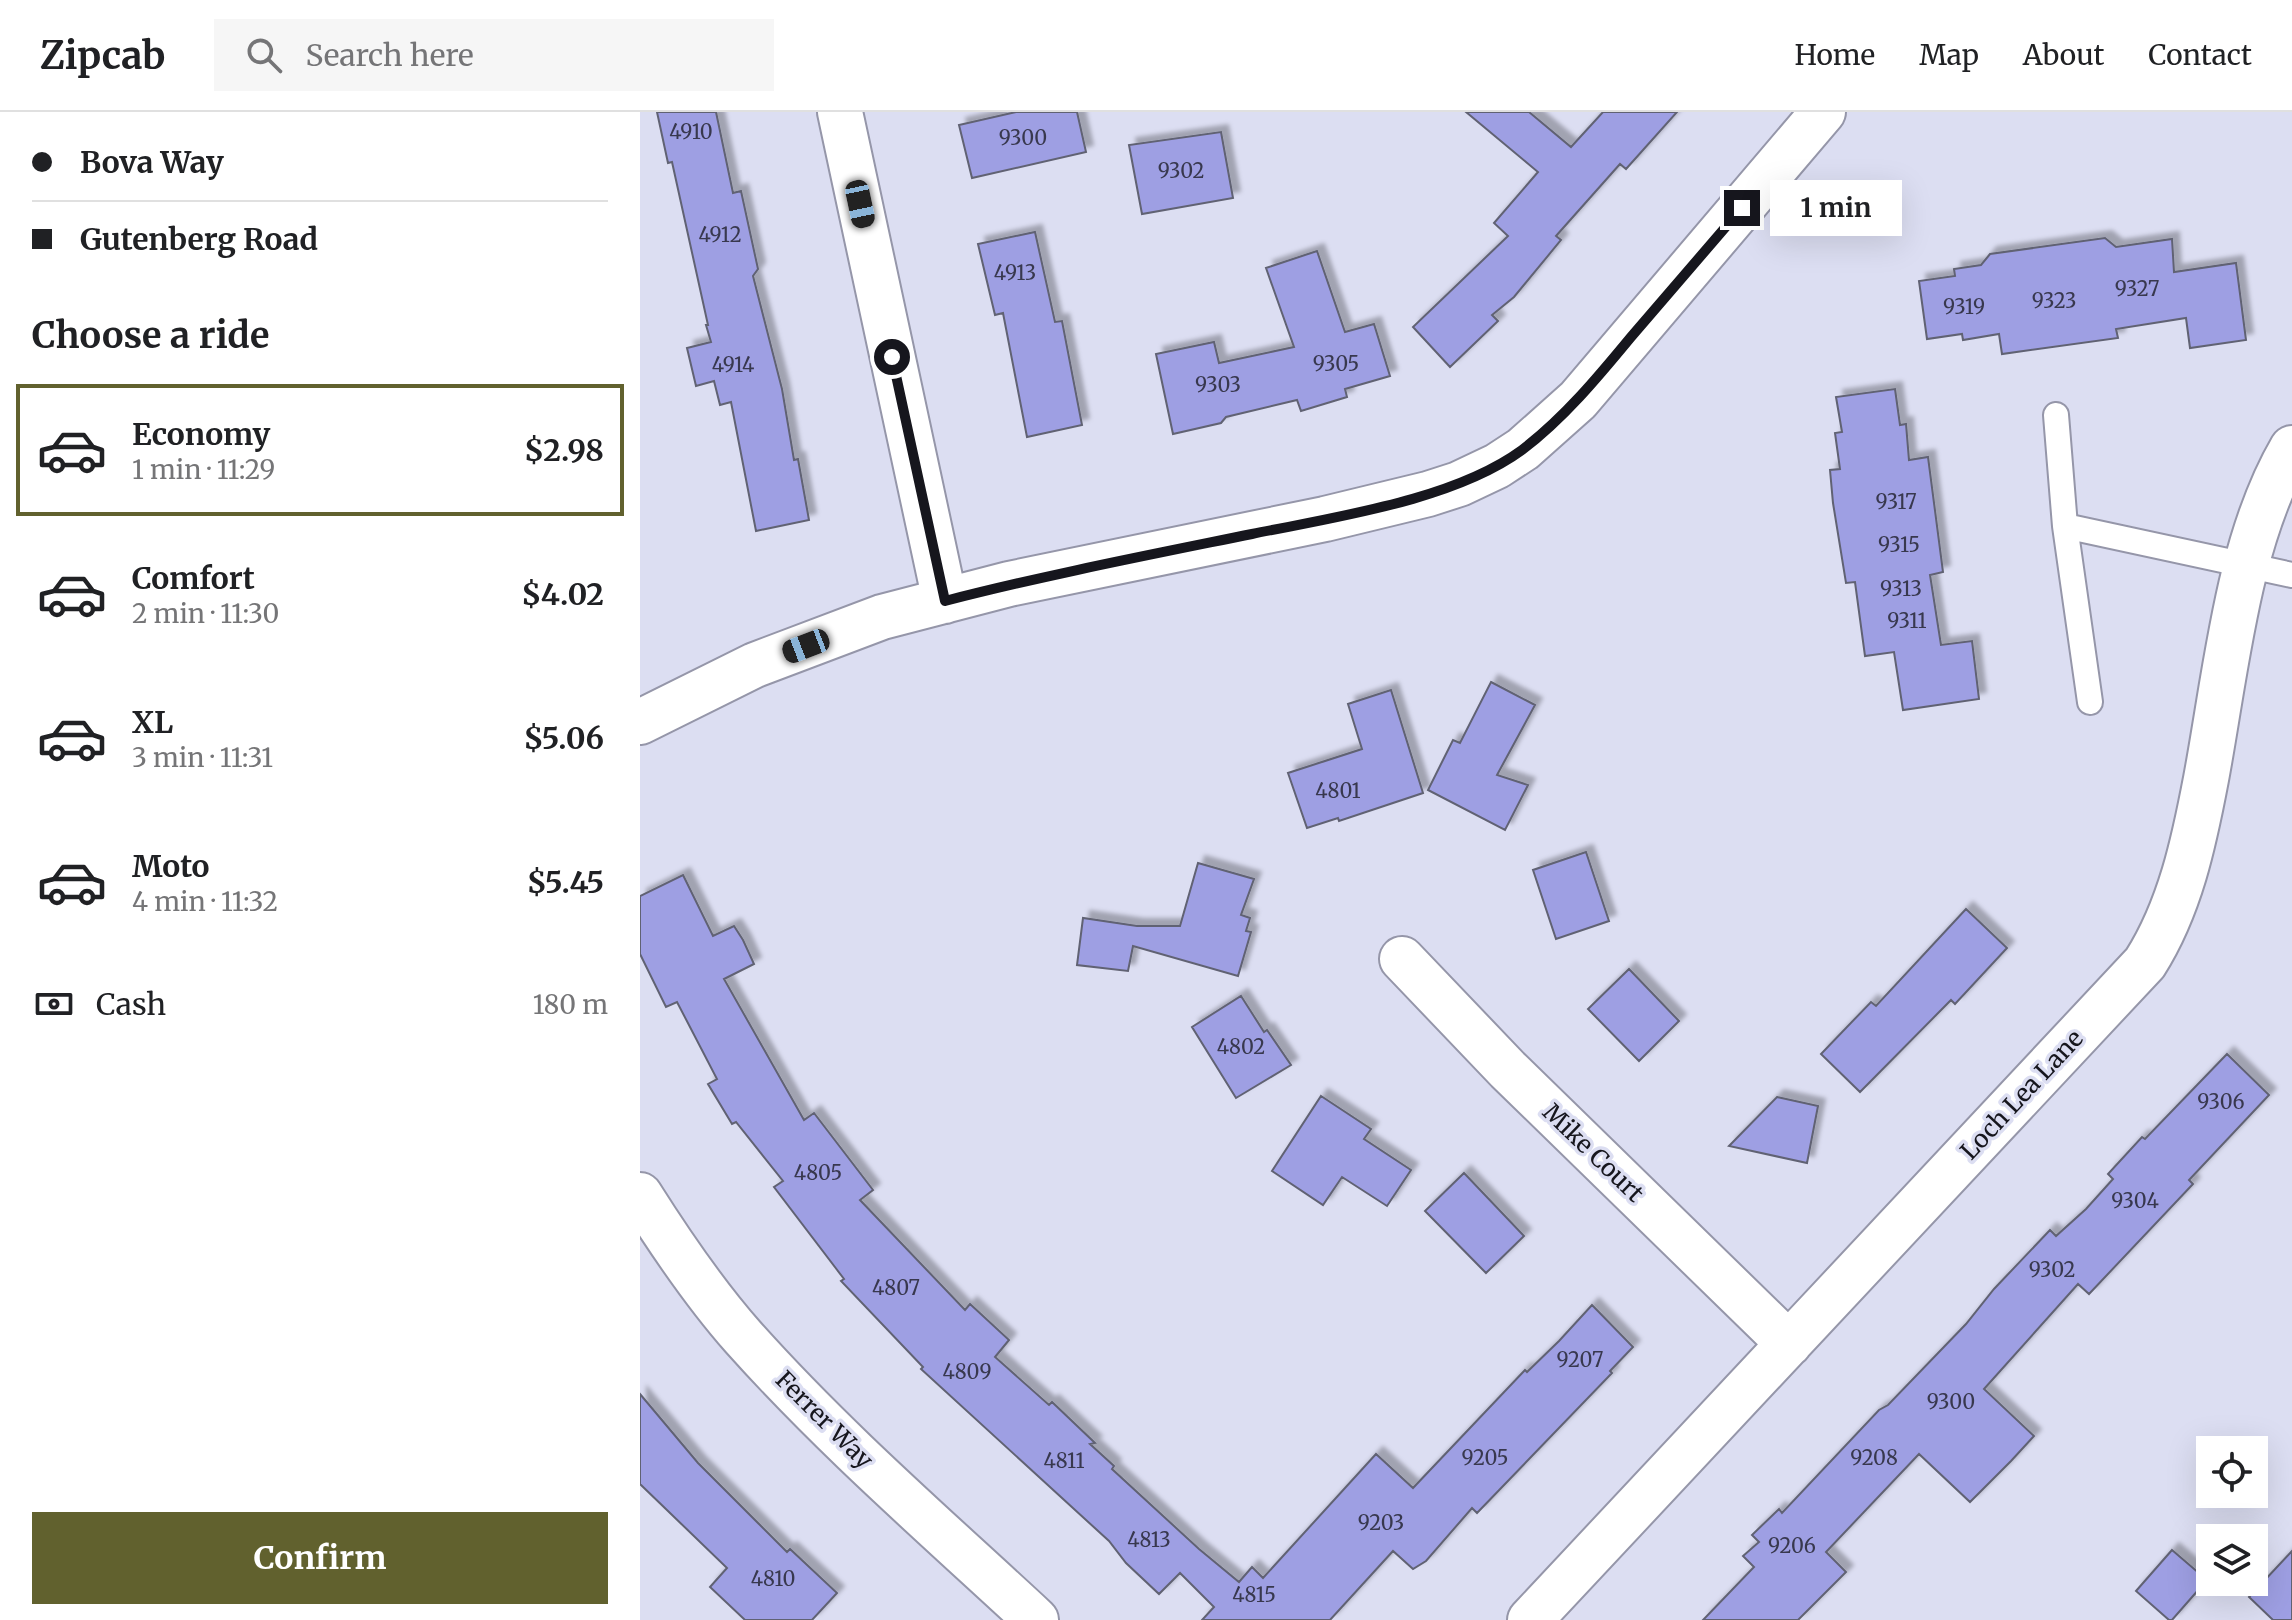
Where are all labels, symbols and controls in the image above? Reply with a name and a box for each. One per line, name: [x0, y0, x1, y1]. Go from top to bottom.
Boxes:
search box: [214, 19, 774, 91]
text: Zipcab: [40, 32, 166, 79]
icon: search: [242, 33, 286, 77]
text: Search here: [306, 36, 474, 74]
text: Home: [1794, 37, 1875, 73]
text: Map: [1919, 37, 1979, 73]
text: About: [2023, 37, 2104, 73]
text: Contact: [2148, 37, 2252, 73]
house number: 4910: [669, 119, 713, 144]
house number: 9300: [999, 125, 1047, 150]
text: Bova Way: [80, 143, 224, 181]
house number: 9302: [1158, 158, 1204, 183]
car: [843, 178, 877, 230]
callout: 1 min: [1770, 180, 1902, 236]
route end: [1724, 190, 1760, 226]
text: 1 min: [1801, 191, 1871, 224]
text: Gutenberg Road: [80, 220, 318, 258]
house number: 4912: [698, 222, 742, 247]
house number: 4913: [994, 260, 1036, 285]
house number: 9327: [2115, 276, 2159, 301]
house number: 9323: [2032, 288, 2076, 313]
house number: 9319: [1943, 294, 1985, 319]
text: Choose a ride: [32, 313, 269, 358]
route start: [874, 339, 910, 375]
house number: 9305: [1313, 351, 1359, 376]
house number: 4914: [712, 352, 754, 377]
house number: 9303: [1195, 372, 1241, 397]
icon: car: [36, 414, 108, 486]
text: Economy: [132, 415, 270, 453]
text: $2.98: [524, 431, 604, 469]
text: 1 min · 11:29: [132, 453, 275, 486]
house number: 9317: [1875, 489, 1917, 514]
house number: 9315: [1878, 532, 1920, 557]
icon: car: [36, 558, 108, 630]
text: Comfort: [132, 559, 255, 597]
text: $4.02: [521, 575, 604, 613]
house number: 9313: [1880, 576, 1922, 601]
text: 2 min · 11:30: [132, 597, 279, 630]
house number: 9311: [1887, 608, 1927, 633]
car: [779, 626, 833, 666]
icon: car: [36, 702, 108, 774]
text: XL: [132, 703, 173, 741]
text: $5.06: [523, 719, 604, 757]
text: 3 min · 11:31: [132, 741, 273, 774]
house number: 4801: [1315, 778, 1361, 803]
icon: car: [36, 846, 108, 918]
text: Moto: [132, 847, 210, 885]
text: $5.45: [527, 863, 604, 901]
text: 4 min · 11:32: [132, 885, 278, 918]
icon: cash: [32, 982, 76, 1026]
text: Cash: [96, 985, 166, 1023]
text: 180 m: [533, 988, 608, 1021]
street label: Loch Lea Lane: [1954, 1023, 2090, 1166]
house number: 4802: [1217, 1034, 1265, 1059]
house number: 9306: [2197, 1089, 2245, 1114]
street label: Mike Court: [1536, 1097, 1651, 1209]
house number: 4805: [794, 1160, 842, 1185]
house number: 9304: [2111, 1188, 2159, 1213]
house number: 9302: [2029, 1257, 2075, 1282]
house number: 4807: [872, 1275, 920, 1300]
house number: 9207: [1557, 1347, 1603, 1372]
house number: 4809: [942, 1359, 992, 1384]
street label: Ferrer Way: [769, 1364, 880, 1475]
house number: 9300: [1927, 1389, 1975, 1414]
map controls: [2196, 1436, 2268, 1596]
button: locate: [2196, 1436, 2268, 1508]
house number: 9205: [1461, 1445, 1509, 1470]
house number: 9208: [1850, 1445, 1898, 1470]
house number: 4811: [1043, 1448, 1085, 1473]
house number: 9203: [1358, 1510, 1404, 1535]
button: Confirm: [32, 1512, 608, 1604]
button: layers: [2196, 1524, 2268, 1596]
house number: 4813: [1127, 1527, 1171, 1552]
house number: 9206: [1768, 1533, 1816, 1558]
house number: 4810: [751, 1566, 795, 1591]
house number: 4815: [1232, 1582, 1276, 1607]

